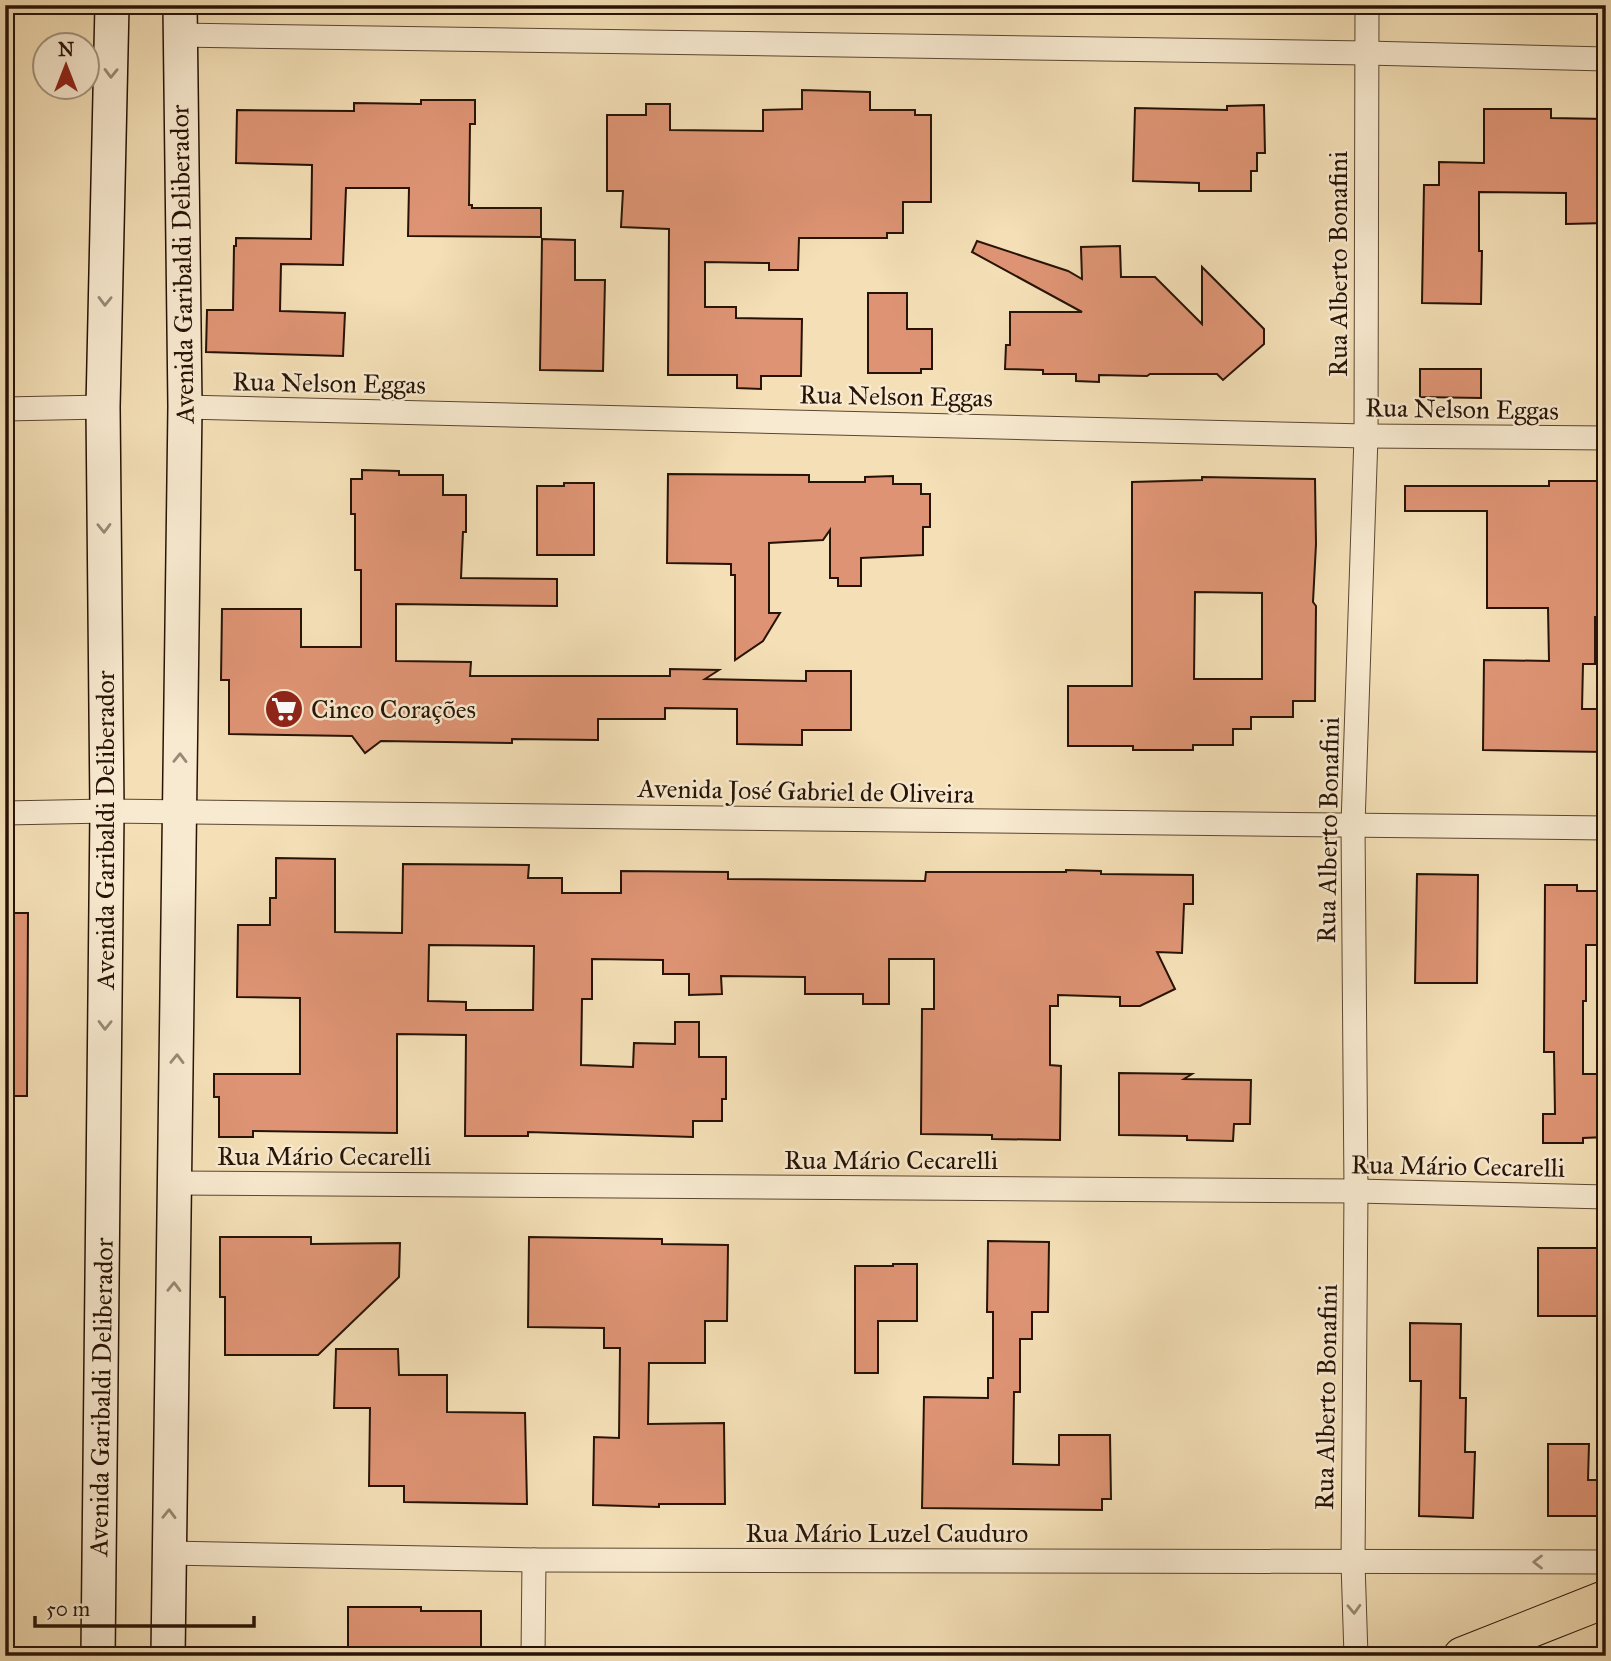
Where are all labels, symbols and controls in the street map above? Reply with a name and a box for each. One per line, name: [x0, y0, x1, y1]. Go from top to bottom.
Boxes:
north arrow: [32, 32, 102, 102]
text: N: [58, 38, 74, 61]
one-way arrow: [103, 68, 118, 79]
street label: Avenida Garibaldi Deliberador: [163, 104, 201, 425]
street label: Rua Alberto Bonafini: [1322, 151, 1354, 377]
one-way arrow: [98, 296, 113, 307]
street label: Rua Nelson Eggas: [232, 365, 426, 401]
street label: Rua Nelson Eggas: [799, 378, 993, 414]
street label: Rua Nelson Eggas: [1365, 391, 1559, 427]
one-way arrow: [96, 524, 112, 534]
street label: Avenida Garibaldi Deliberador: [89, 670, 121, 990]
supermarket icon: Cinco Corações: [263, 688, 305, 730]
place label: Cinco Corações: [311, 693, 476, 725]
street label: Rua Alberto Bonafini: [1310, 717, 1346, 943]
one-way arrow: [172, 752, 188, 763]
street label: Avenida José Gabriel de Oliveira: [637, 772, 974, 810]
one-way arrow: [97, 1021, 113, 1031]
one-way arrow: [169, 1053, 185, 1064]
street label: Rua Mário Cecarelli: [217, 1140, 431, 1172]
street label: Rua Mário Cecarelli: [784, 1144, 998, 1176]
street label: Rua Mário Cecarelli: [1351, 1148, 1565, 1184]
street label: Avenida Garibaldi Deliberador: [82, 1237, 120, 1558]
one-way arrow: [166, 1281, 181, 1292]
street label: Rua Alberto Bonafini: [1308, 1284, 1344, 1510]
one-way arrow: [162, 1508, 177, 1519]
street label: Rua Mário Luzel Cauduro: [746, 1517, 1028, 1549]
one-way arrow: [1532, 1554, 1542, 1570]
scale bar: [35, 1584, 254, 1628]
text: 50 m: [46, 1596, 91, 1622]
one-way arrow: [1347, 1604, 1362, 1615]

